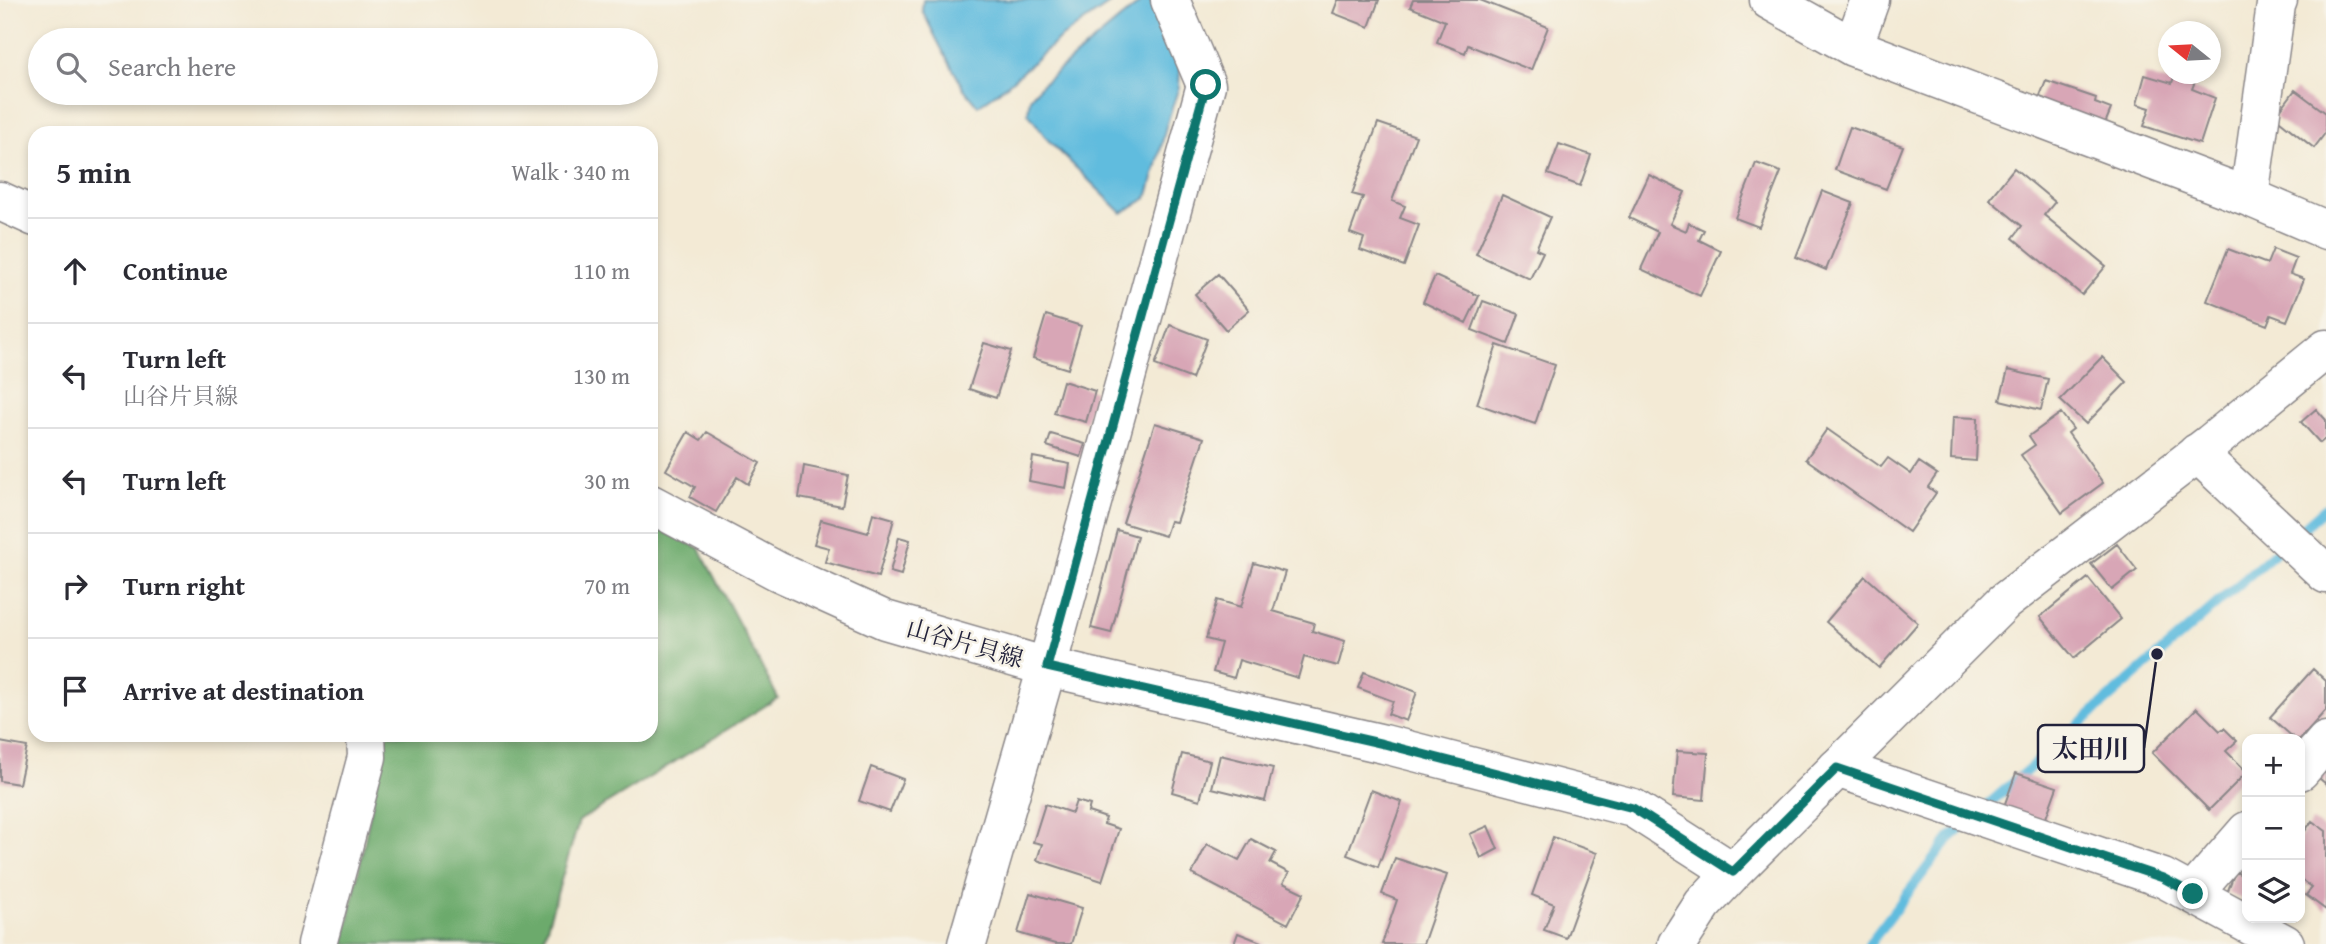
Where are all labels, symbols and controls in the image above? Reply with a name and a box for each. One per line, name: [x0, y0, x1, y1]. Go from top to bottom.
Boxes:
north arrow: [2158, 21, 2221, 84]
search box: [28, 28, 658, 105]
text: Search here: [108, 47, 236, 86]
icon: search: [52, 48, 90, 86]
route start: [1190, 69, 1221, 100]
text: 5 min: [56, 150, 131, 194]
text: Walk · 340 m: [511, 155, 630, 188]
text: Continue: [123, 251, 228, 290]
icon: ahead: [56, 252, 94, 290]
text: 110 m: [573, 254, 630, 287]
text: Turn left: [123, 339, 226, 378]
icon: left: [56, 357, 94, 395]
text: 130 m: [573, 359, 630, 392]
text: 山谷片貝線: [123, 379, 238, 412]
text: Turn left: [123, 461, 226, 500]
icon: left: [56, 462, 94, 500]
text: 30 m: [584, 464, 630, 497]
text: Turn right: [123, 566, 245, 605]
icon: right: [56, 567, 94, 605]
text: 70 m: [584, 569, 630, 602]
street label: 山谷片貝線: [903, 610, 1027, 676]
text: Arrive at destination: [123, 671, 364, 710]
icon: arrive: [56, 672, 94, 710]
callout: 太田川: [2038, 725, 2144, 772]
text: 太田川: [2052, 729, 2130, 768]
map controls: [2242, 734, 2305, 923]
button: +: [2242, 734, 2305, 797]
button: −: [2242, 797, 2305, 860]
button: layers: [2242, 860, 2305, 923]
route end: [2177, 878, 2208, 909]

